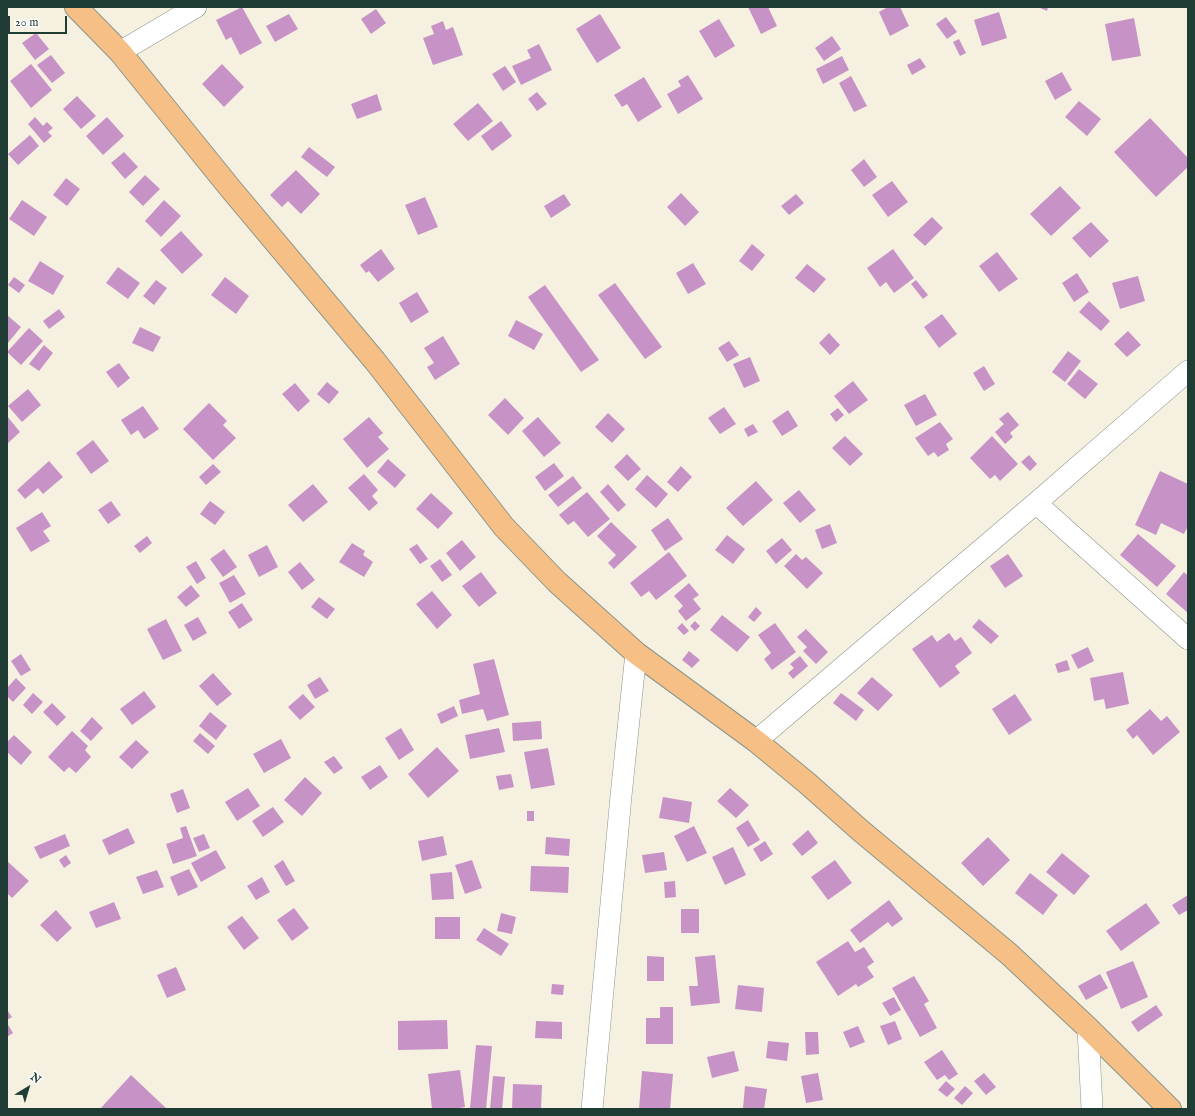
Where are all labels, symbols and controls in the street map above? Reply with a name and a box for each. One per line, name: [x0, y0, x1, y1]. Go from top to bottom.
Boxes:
scale bar: [10, 8, 69, 34]
text: 20 m: [15, 15, 38, 30]
north arrow: [8, 1068, 48, 1108]
text: N: [27, 1070, 43, 1087]

